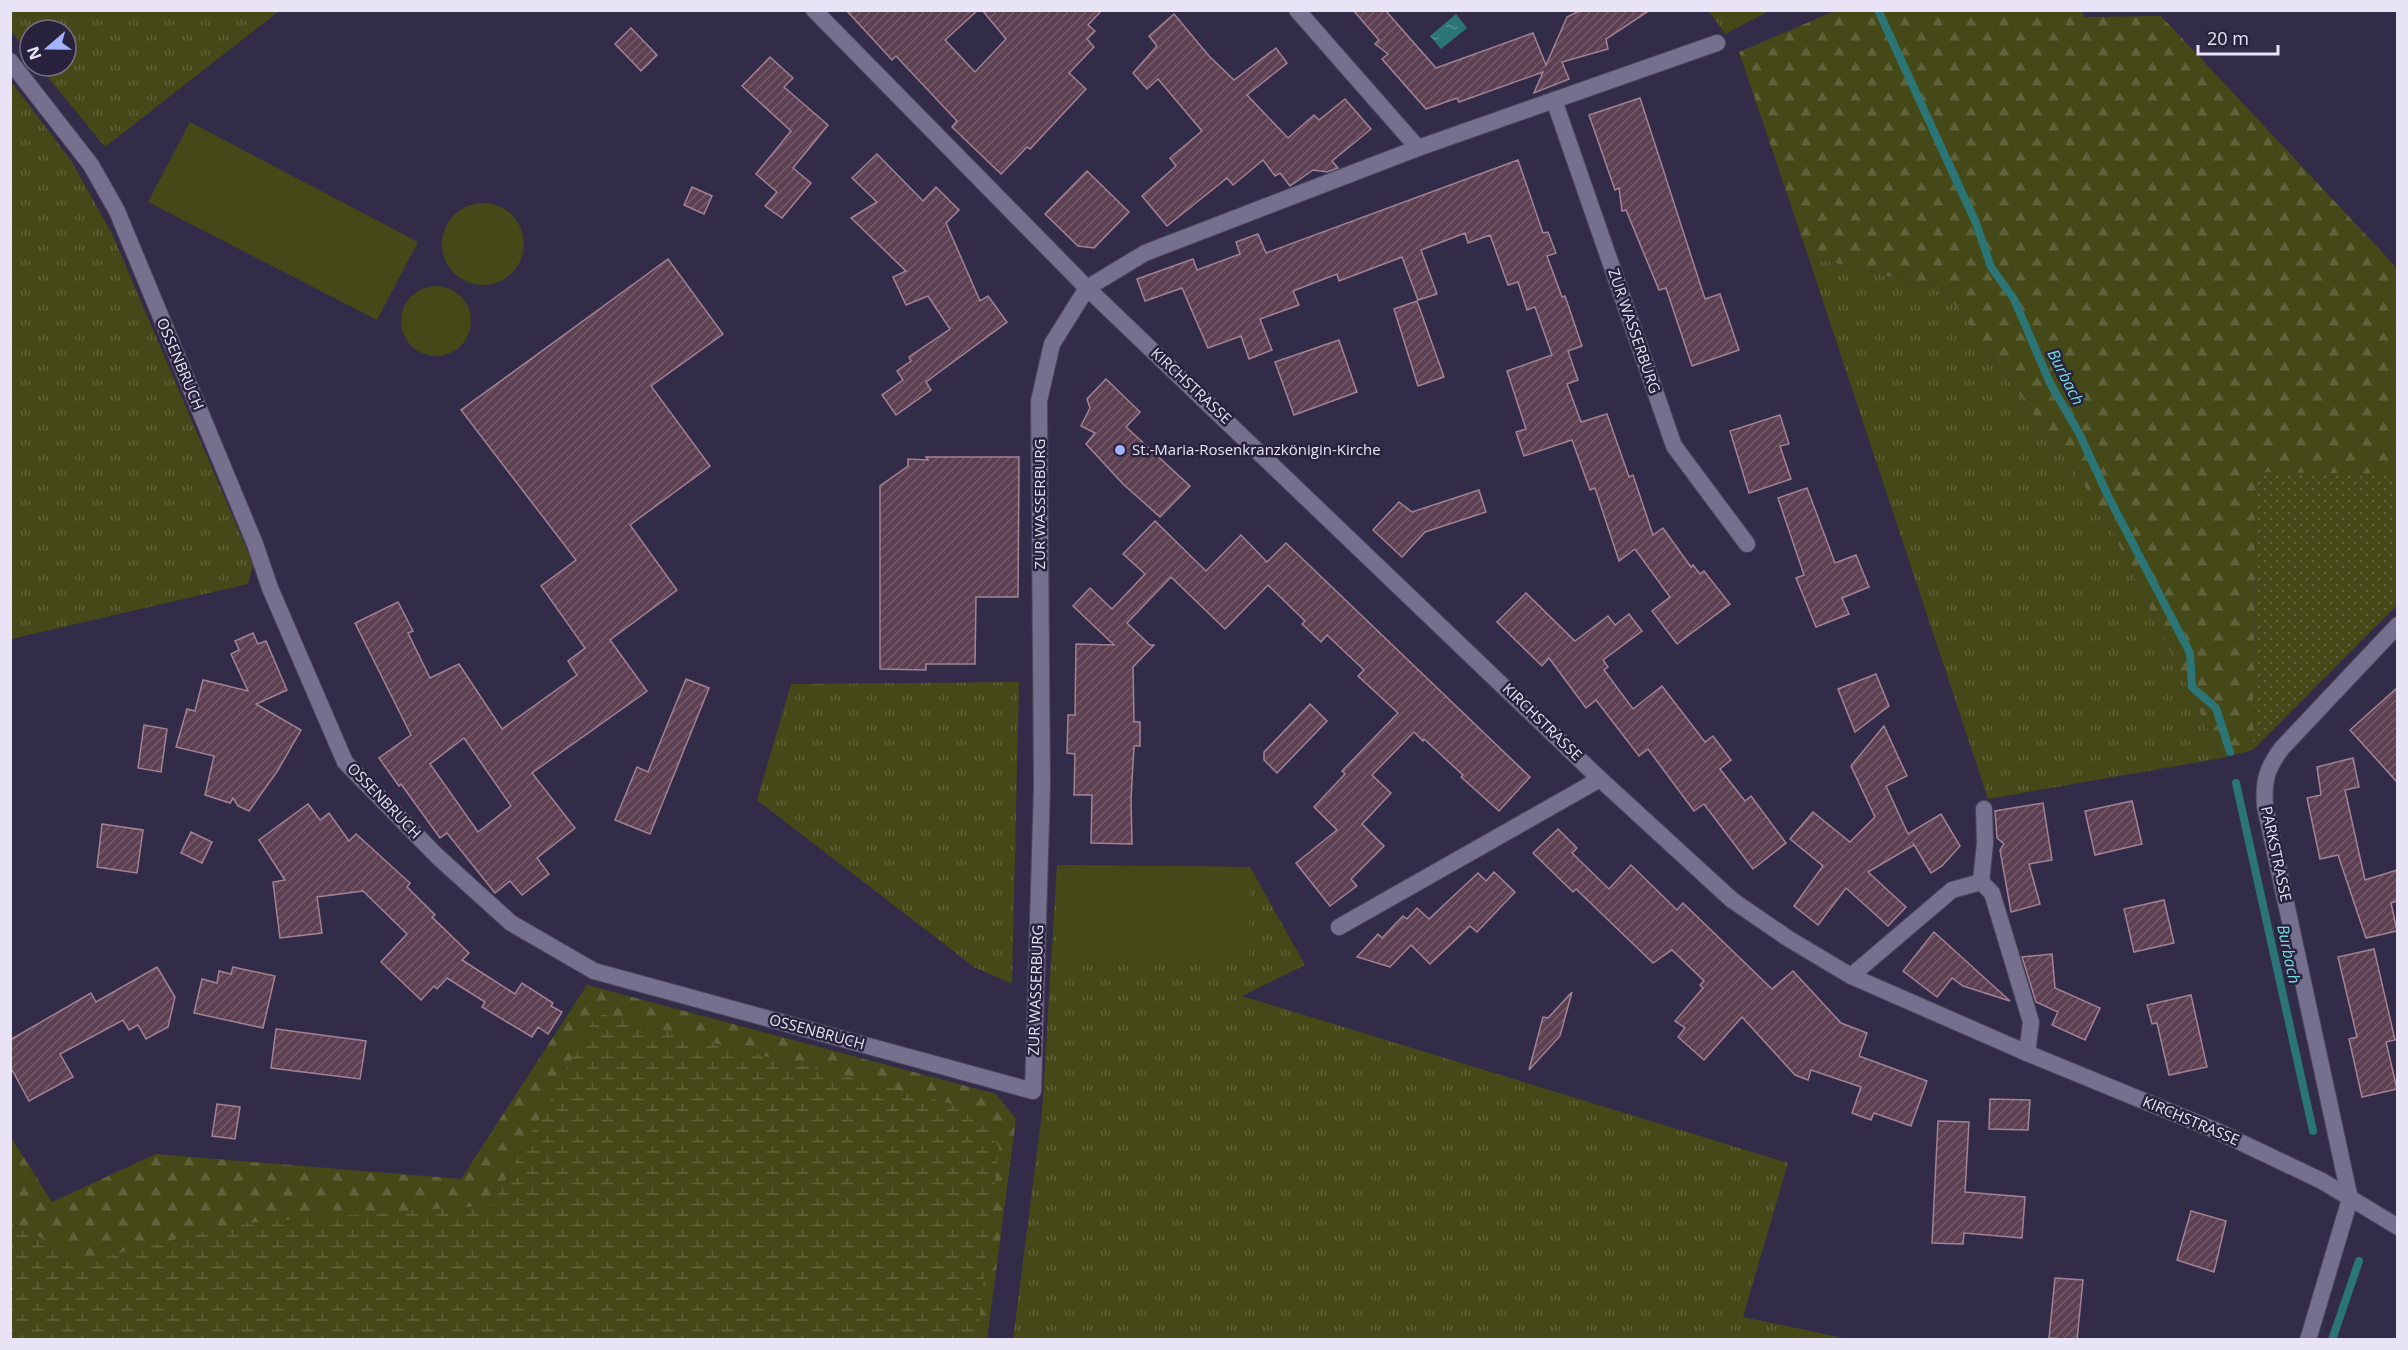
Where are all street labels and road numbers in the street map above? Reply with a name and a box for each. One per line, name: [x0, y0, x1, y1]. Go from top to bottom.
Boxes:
street label: ZUR WASSERBURG: [1604, 266, 1666, 396]
street label: OSSENBRUCH: [153, 315, 209, 413]
street label: KIRCHSTRASSE: [1147, 343, 1236, 428]
street label: ZUR WASSERBURG: [1029, 439, 1049, 569]
street label: KIRCHSTRASSE: [1499, 678, 1587, 764]
street label: OSSENBRUCH: [343, 758, 426, 843]
street label: PARKSTRASSE: [2257, 804, 2297, 903]
street label: ZUR WASSERBURG: [1023, 924, 1047, 1056]
street label: OSSENBRUCH: [767, 1009, 867, 1053]
street label: KIRCHSTRASSE: [2140, 1091, 2243, 1149]

